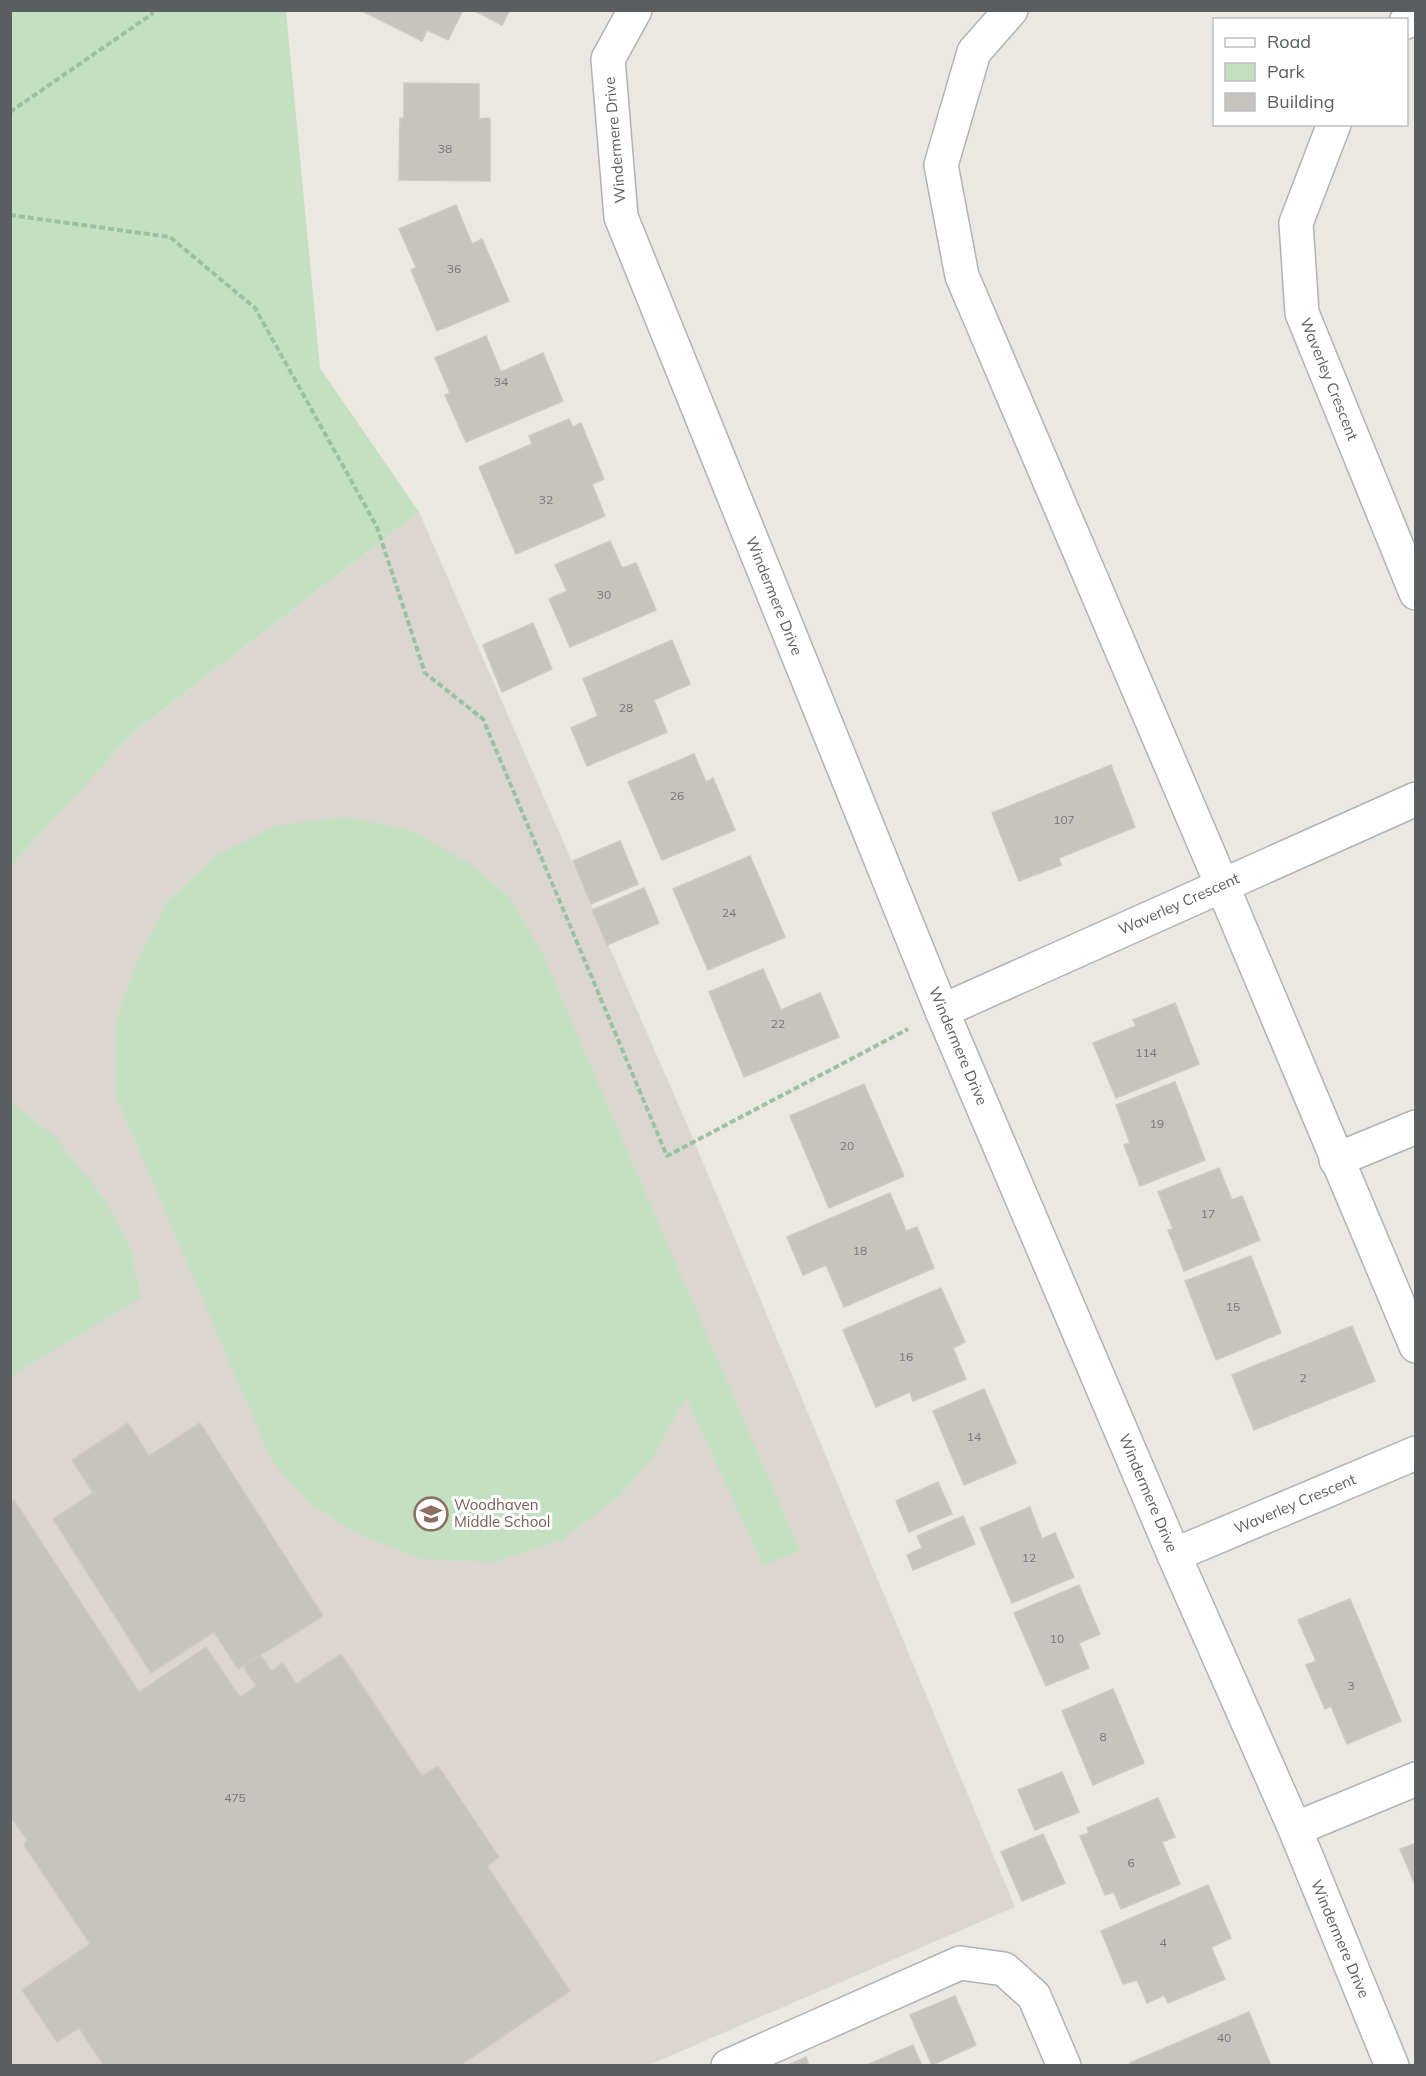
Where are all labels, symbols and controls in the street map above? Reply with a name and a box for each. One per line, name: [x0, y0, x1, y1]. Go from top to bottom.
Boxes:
legend: [1213, 18, 1408, 126]
text: Road: [1267, 30, 1311, 53]
text: Park: [1267, 60, 1306, 83]
street label: Windermere Drive: [600, 76, 629, 204]
text: Building: [1267, 90, 1335, 113]
house number: 38: [438, 141, 452, 156]
house number: 36: [447, 261, 461, 276]
street label: Waverley Crescent: [1296, 315, 1363, 443]
house number: 34: [494, 374, 508, 389]
house number: 32: [539, 492, 553, 507]
street label: Windermere Drive: [742, 534, 807, 658]
house number: 30: [597, 587, 611, 602]
house number: 28: [619, 700, 633, 715]
house number: 26: [670, 788, 684, 803]
house number: 107: [1053, 812, 1075, 827]
street label: Waverley Crescent: [1115, 868, 1242, 939]
house number: 24: [722, 905, 736, 920]
street label: Windermere Drive: [925, 984, 992, 1108]
house number: 22: [771, 1016, 785, 1031]
house number: 114: [1135, 1045, 1157, 1060]
house number: 19: [1150, 1116, 1164, 1131]
house number: 20: [840, 1138, 854, 1153]
house number: 17: [1201, 1206, 1215, 1221]
house number: 18: [853, 1243, 867, 1258]
house number: 15: [1226, 1299, 1240, 1314]
house number: 16: [899, 1349, 913, 1364]
house number: 2: [1299, 1370, 1307, 1385]
house number: 14: [967, 1429, 981, 1444]
street label: Windermere Drive: [1115, 1431, 1182, 1555]
street label: Waverley Crescent: [1231, 1469, 1359, 1538]
place label: Woodhaven Middle School: [454, 1495, 550, 1531]
school or university icon: Woodhaven Middle School: [413, 1496, 449, 1532]
house number: 12: [1022, 1550, 1036, 1565]
house number: 10: [1050, 1631, 1064, 1646]
house number: 3: [1347, 1678, 1355, 1693]
house number: 8: [1099, 1729, 1107, 1744]
house number: 475: [224, 1790, 246, 1805]
house number: 6: [1127, 1855, 1135, 1870]
street label: Windermere Drive: [1307, 1877, 1374, 2001]
house number: 4: [1159, 1935, 1167, 1950]
house number: 40: [1217, 2030, 1231, 2045]

